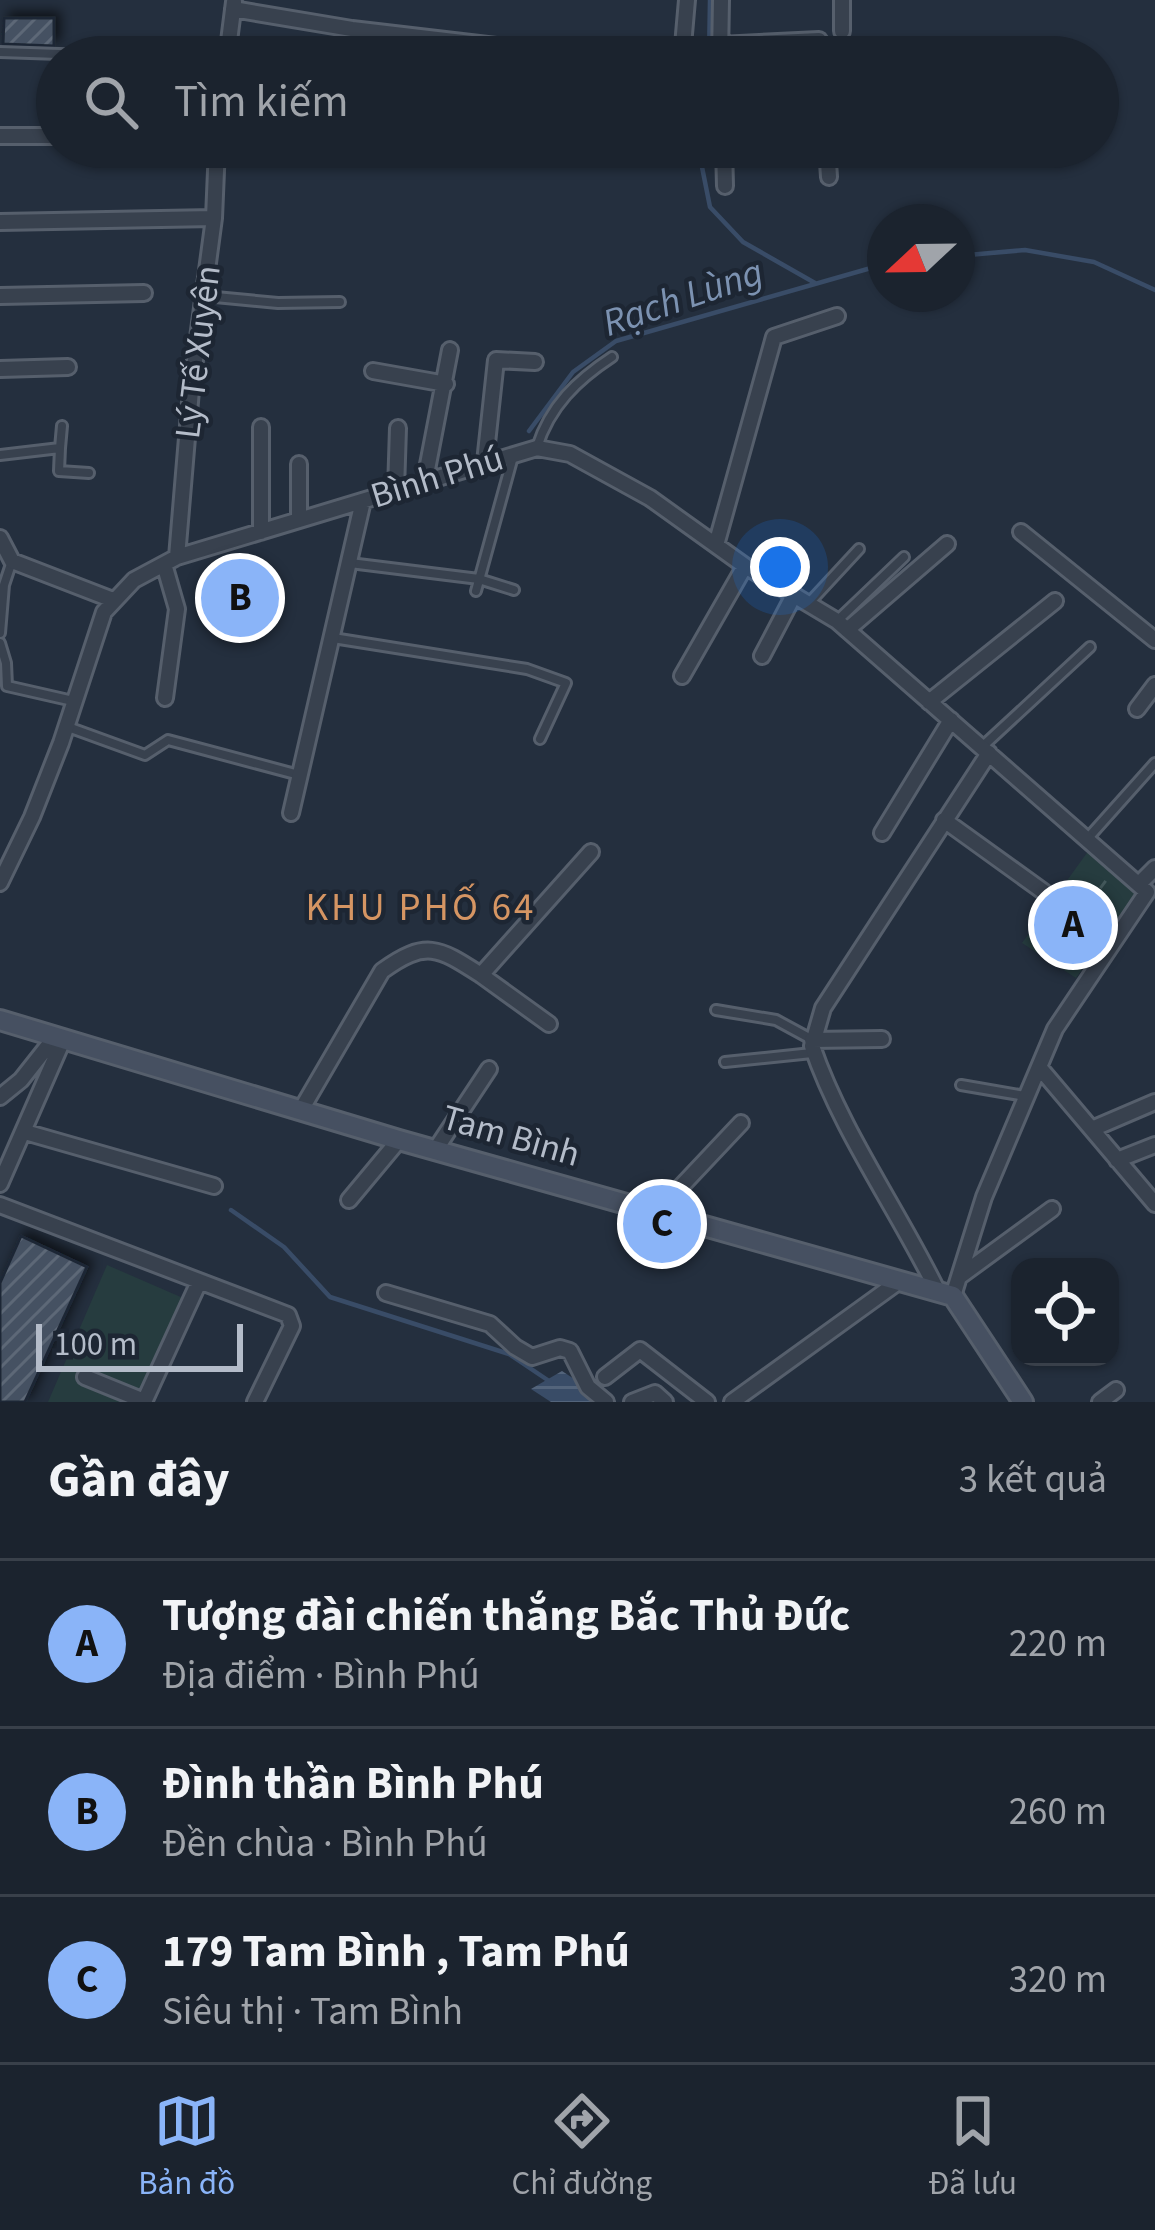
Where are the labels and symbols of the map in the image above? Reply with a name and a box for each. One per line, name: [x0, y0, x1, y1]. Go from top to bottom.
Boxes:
north arrow: [867, 204, 975, 312]
water label: Rạch Lùng: [595, 244, 771, 352]
street label: Lý Tế Xuyên: [162, 262, 234, 442]
street label: Bình Phú: [364, 433, 510, 521]
your location: [750, 537, 810, 597]
pin: B: [201, 553, 279, 643]
district label: KHU PHỐ 64: [306, 880, 536, 936]
pin: A: [1034, 880, 1112, 970]
street label: Tam Bình: [436, 1092, 586, 1180]
pin: C: [623, 1179, 701, 1269]
scale bar: [36, 1318, 243, 1371]

